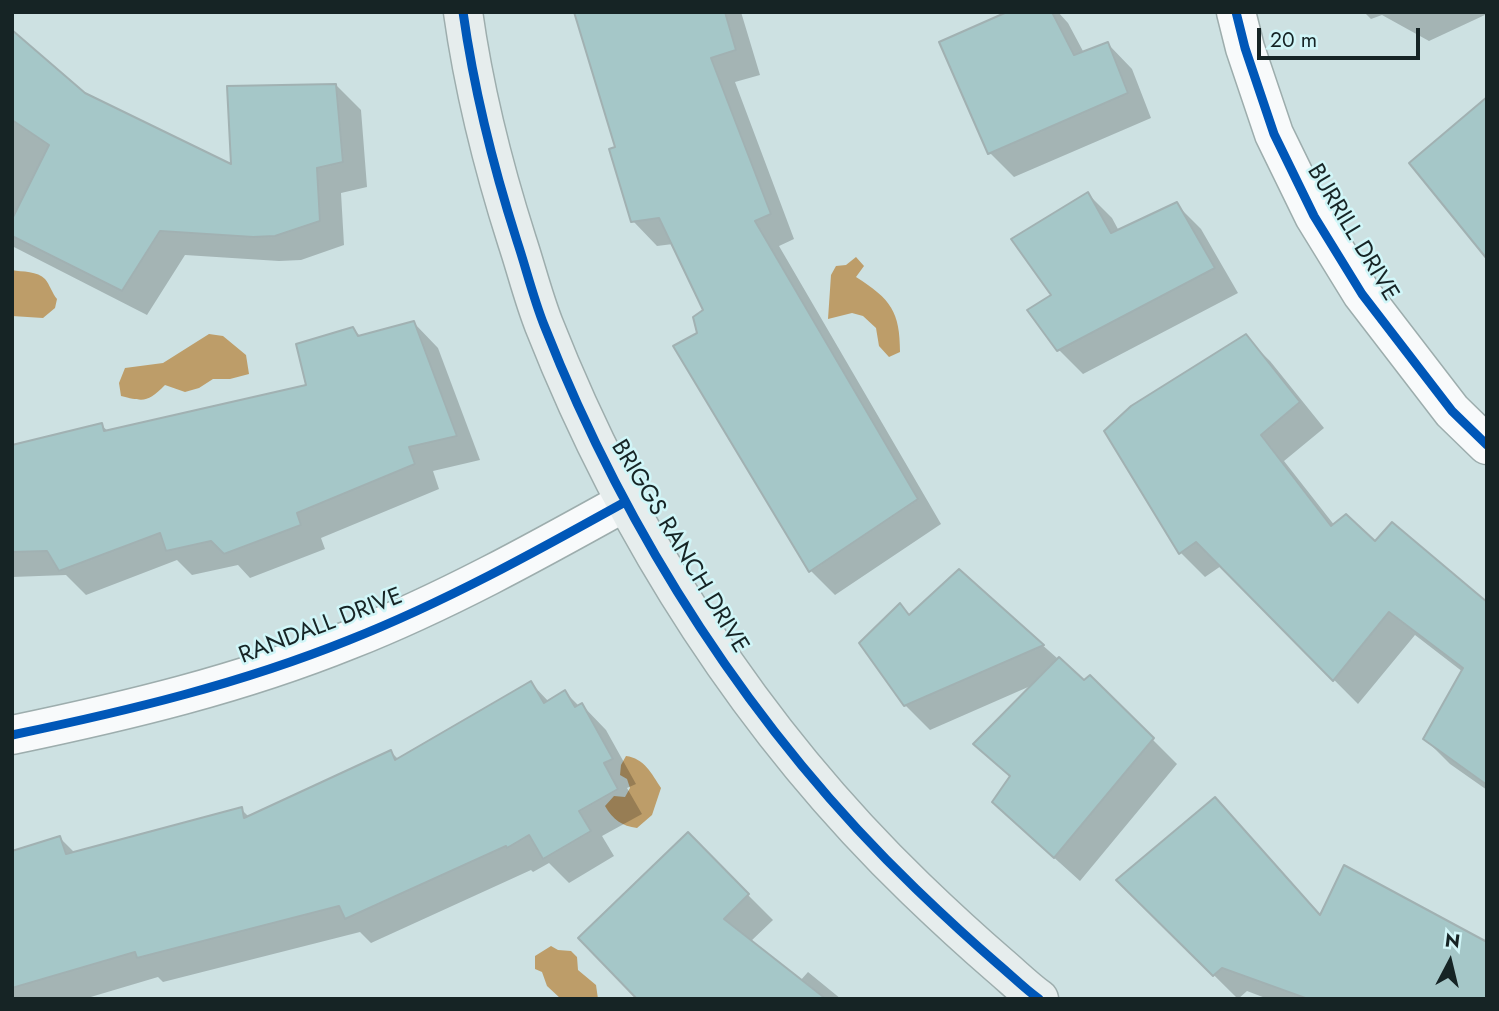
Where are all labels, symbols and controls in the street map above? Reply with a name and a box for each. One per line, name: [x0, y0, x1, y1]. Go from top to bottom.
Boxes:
scale bar: [1261, 14, 1424, 58]
text: 20 m: [1270, 25, 1317, 55]
street label: BURRILL DRIVE: [1300, 159, 1404, 307]
street label: BRIGGS RANCH DRIVE: [604, 435, 754, 659]
street label: RANDALL DRIVE: [235, 583, 407, 671]
text: N: [1443, 926, 1462, 955]
north arrow: [1415, 927, 1485, 997]

